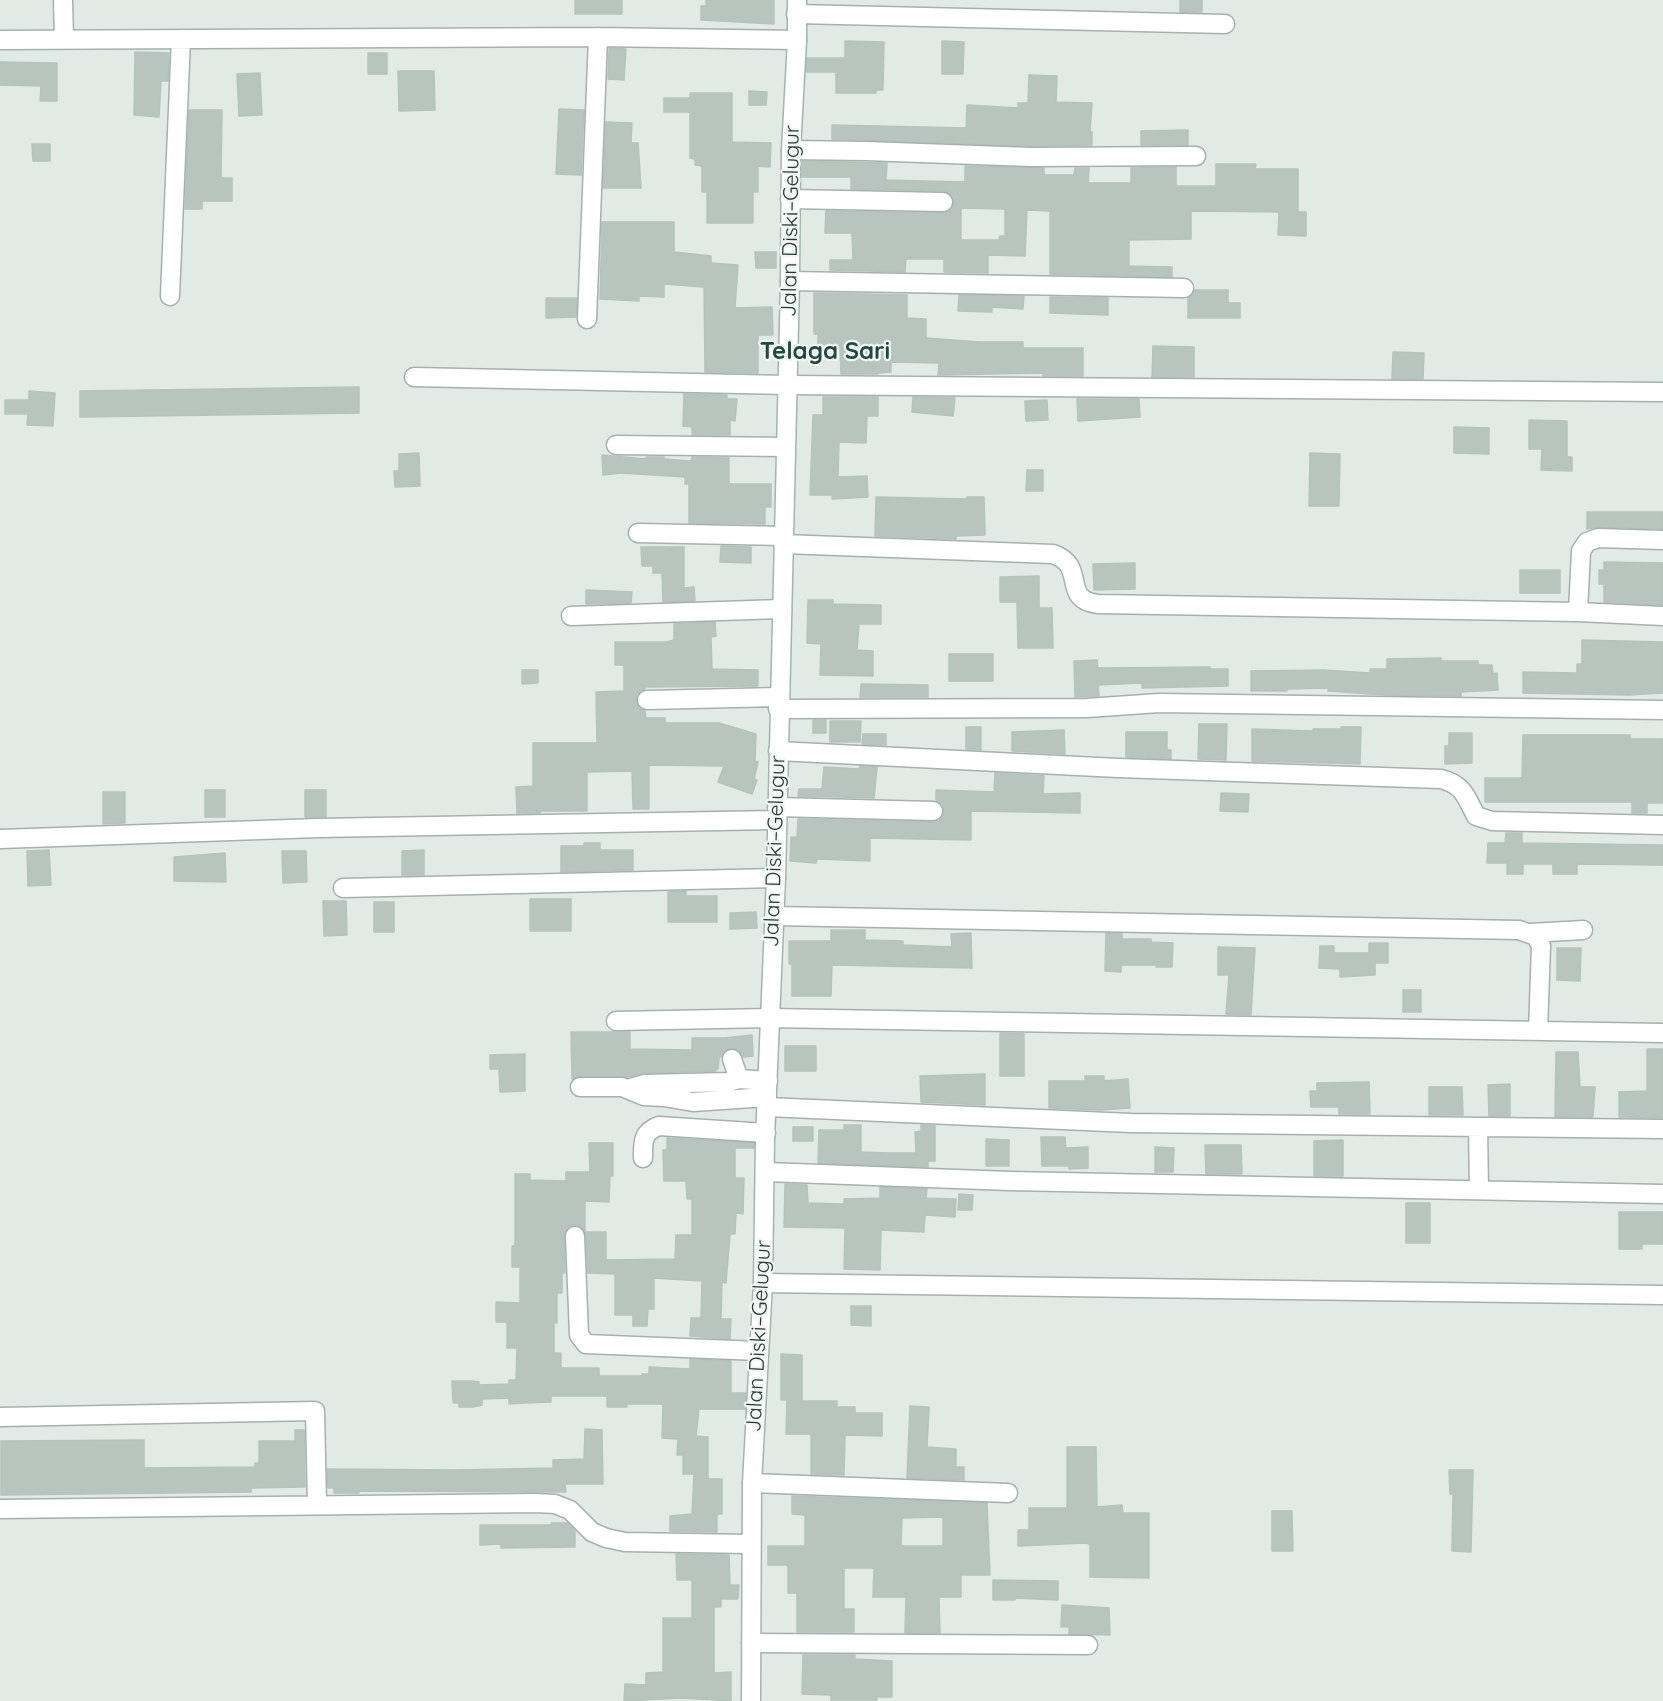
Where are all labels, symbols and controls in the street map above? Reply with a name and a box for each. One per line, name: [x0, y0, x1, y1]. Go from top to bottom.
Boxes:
street label: Jalan Diski–Gelugur: [777, 125, 805, 317]
district label: Telaga Sari: [760, 338, 890, 366]
street label: Jalan Diski–Gelugur: [759, 755, 791, 947]
street label: Jalan Diski–Gelugur: [741, 1240, 777, 1432]

